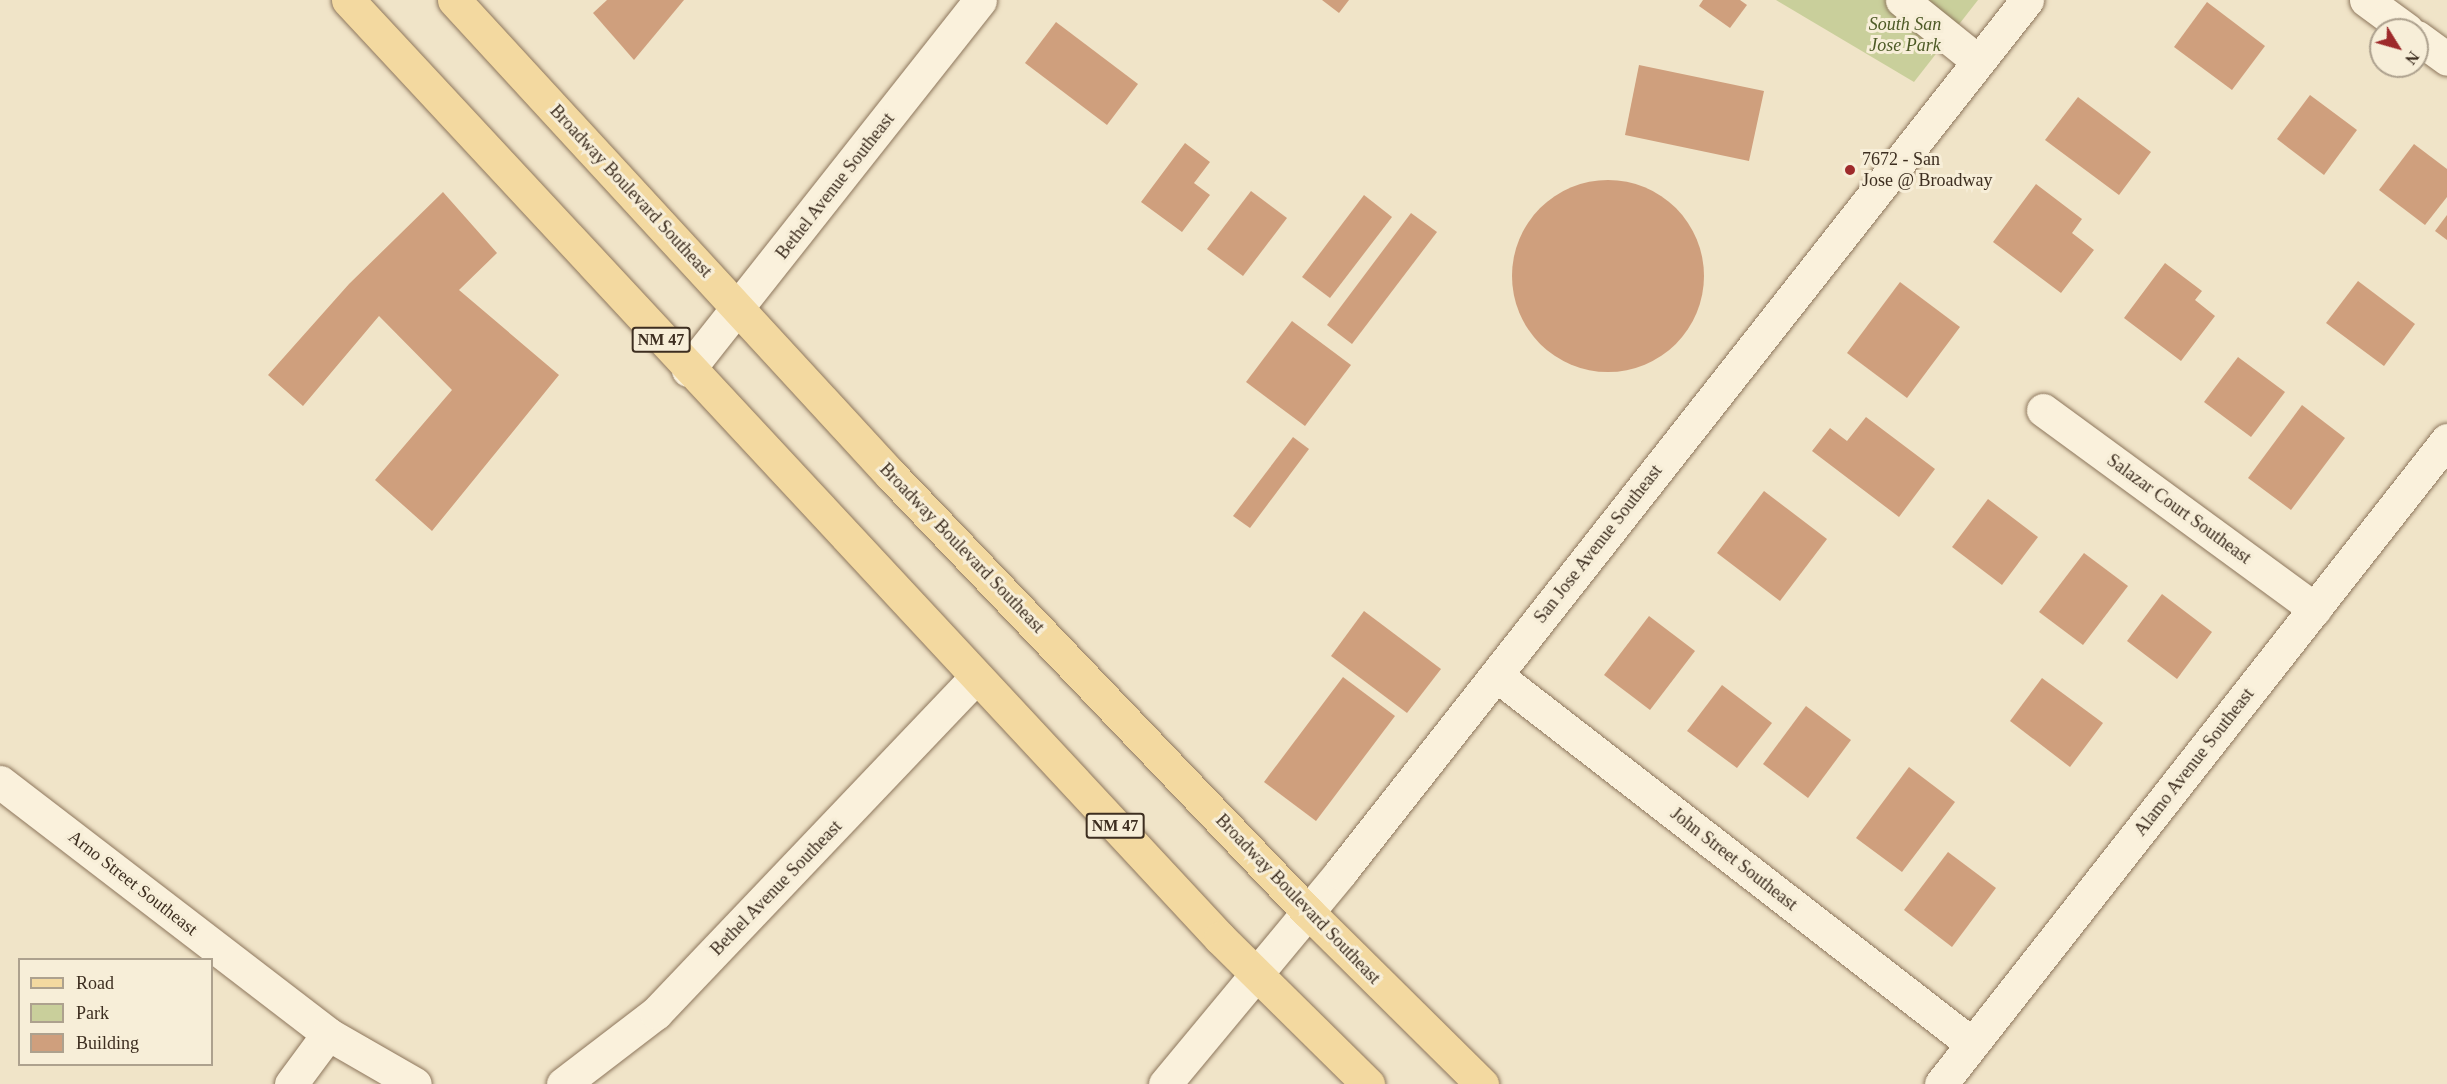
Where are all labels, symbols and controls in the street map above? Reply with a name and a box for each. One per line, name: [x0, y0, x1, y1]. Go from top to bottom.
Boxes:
park label: South San Jose Park: [1869, 14, 1941, 57]
north arrow: [2369, 18, 2429, 78]
text: N: [2402, 48, 2422, 68]
street label: Broadway Boulevard Southeast: [545, 100, 717, 282]
street label: Bethel Avenue Southeast: [771, 108, 899, 264]
place label: 7672 - San Jose @ Broadway: [1862, 149, 1993, 192]
marker: 7672 - San Jose @ Broadway: [1843, 163, 1857, 177]
road number: NM 47: [631, 327, 691, 353]
street label: Salazar Court Southeast: [2103, 449, 2255, 569]
street label: Broadway Boulevard Southeast: [875, 459, 1049, 637]
street label: San Jose Avenue Southeast: [1529, 460, 1667, 628]
street label: Alamo Avenue Southeast: [2129, 683, 2259, 841]
street label: John Street Southeast: [1666, 803, 1802, 915]
street label: Broadway Boulevard Southeast: [1211, 810, 1385, 988]
road number: NM 47: [1085, 813, 1145, 839]
street label: Bethel Avenue Southeast: [705, 816, 847, 960]
street label: Arno Street Southeast: [64, 826, 202, 940]
legend: [18, 958, 213, 1066]
text: Road: [76, 973, 114, 993]
text: Park: [76, 1003, 109, 1023]
text: Building: [76, 1033, 139, 1053]

